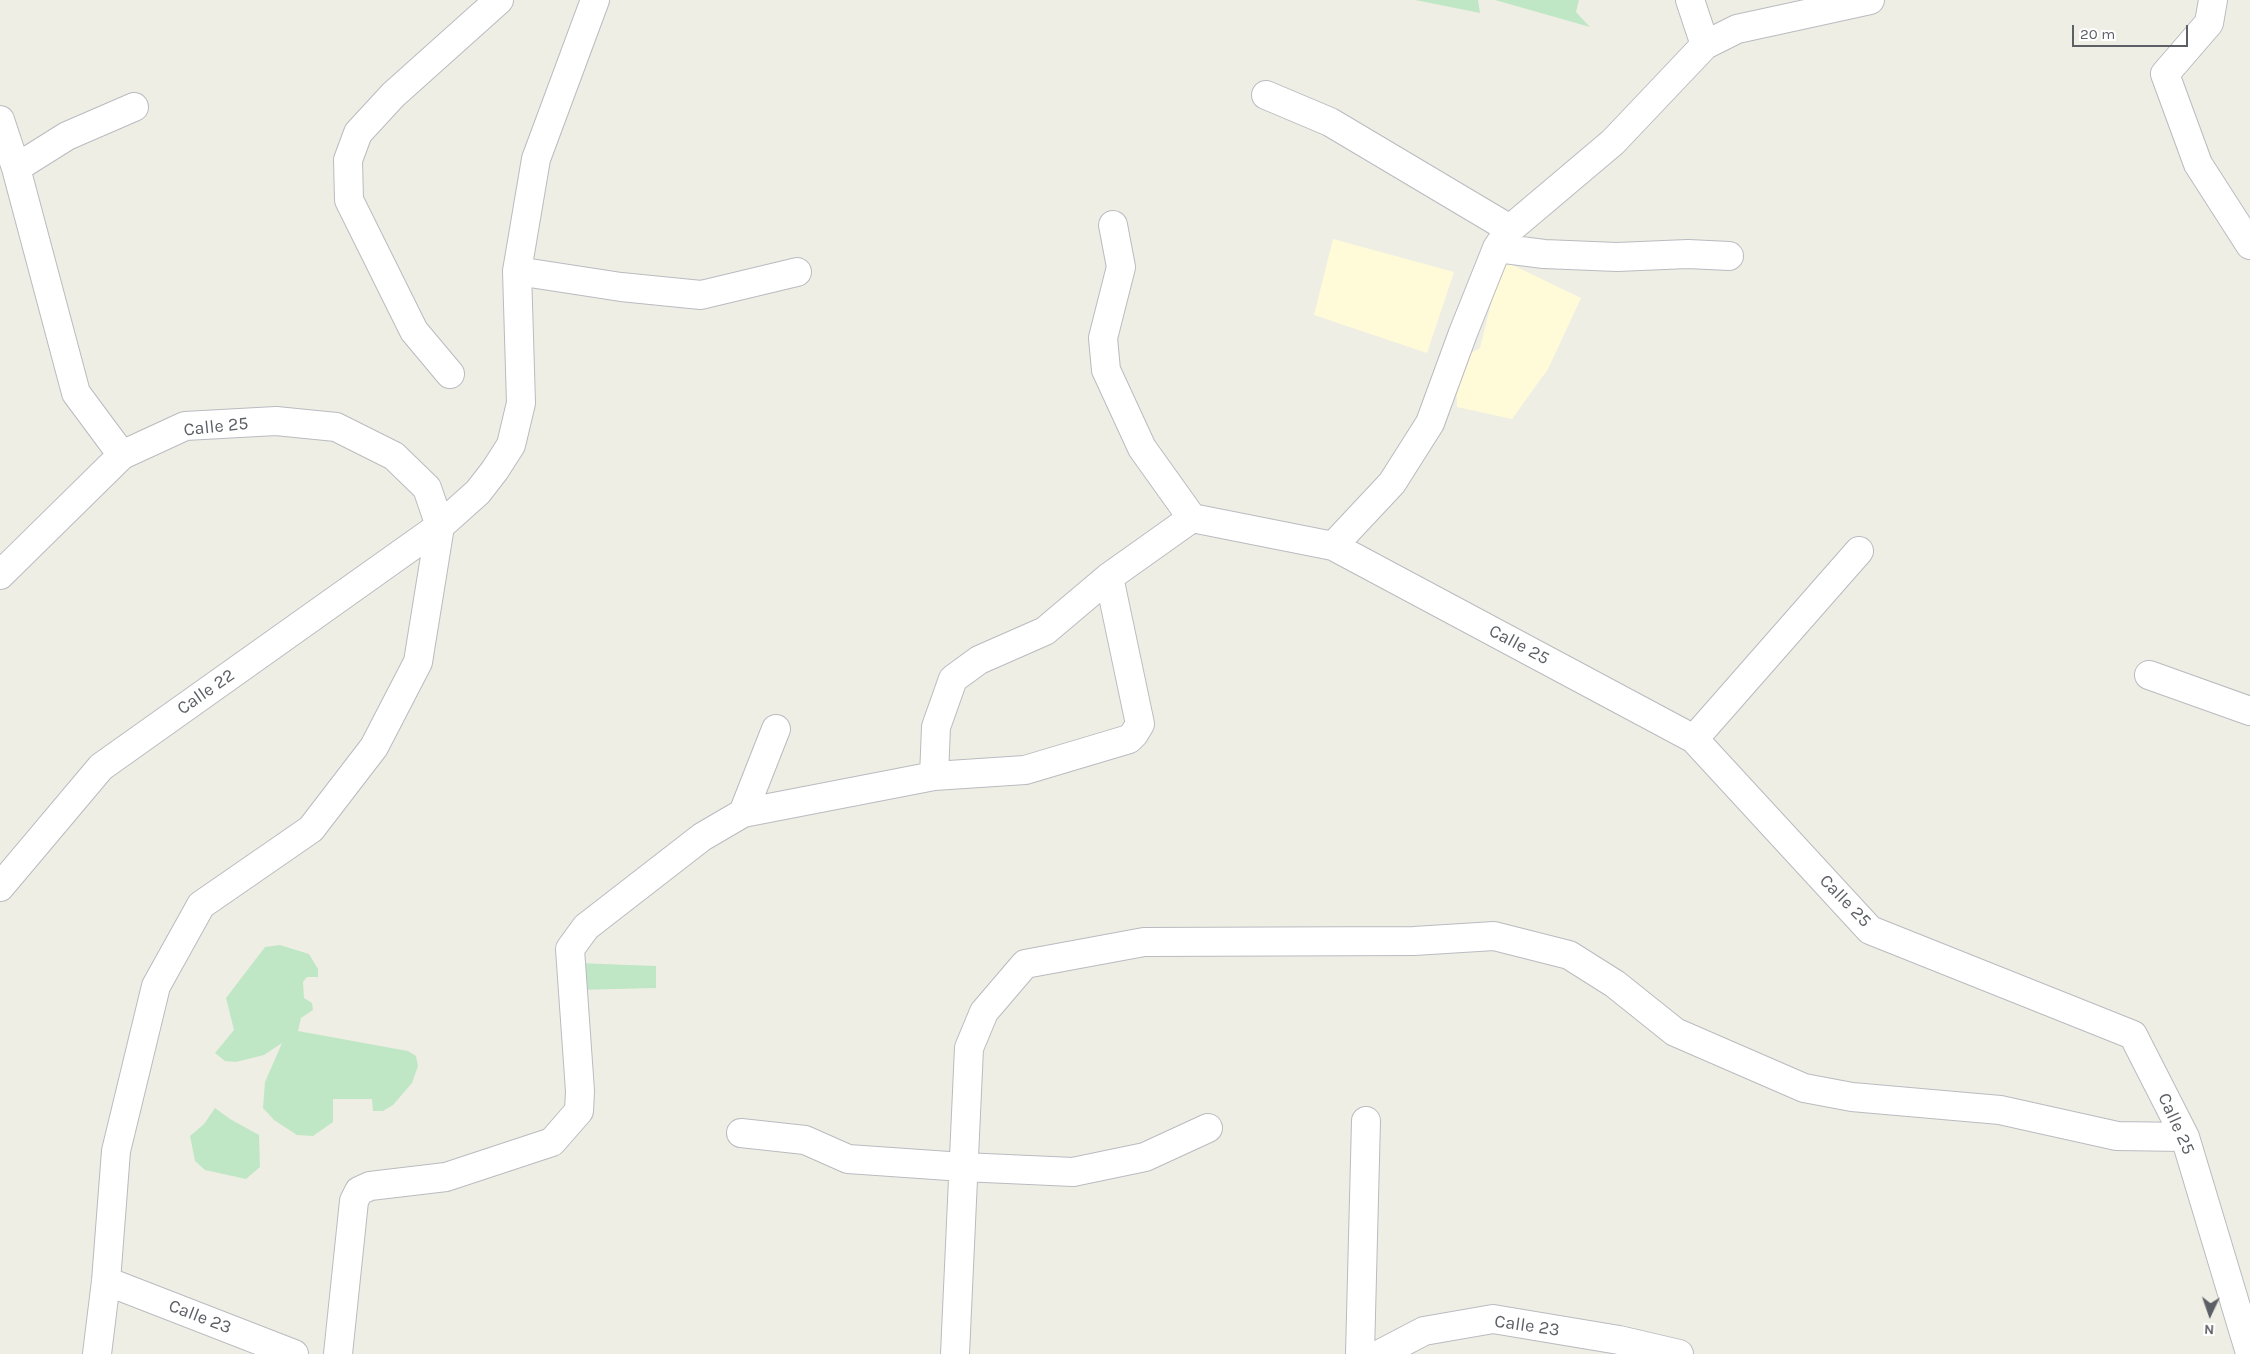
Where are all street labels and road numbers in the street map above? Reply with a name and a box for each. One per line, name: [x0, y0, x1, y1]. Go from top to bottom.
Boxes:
street label: Calle 25: [182, 413, 250, 441]
street label: Calle 25: [1485, 620, 1553, 670]
street label: Calle 22: [173, 664, 239, 720]
street label: Calle 25: [1815, 870, 1875, 932]
street label: Calle 25: [2153, 1090, 2199, 1158]
street label: Calle 23: [166, 1295, 234, 1339]
street label: Calle 23: [1493, 1311, 1561, 1341]

